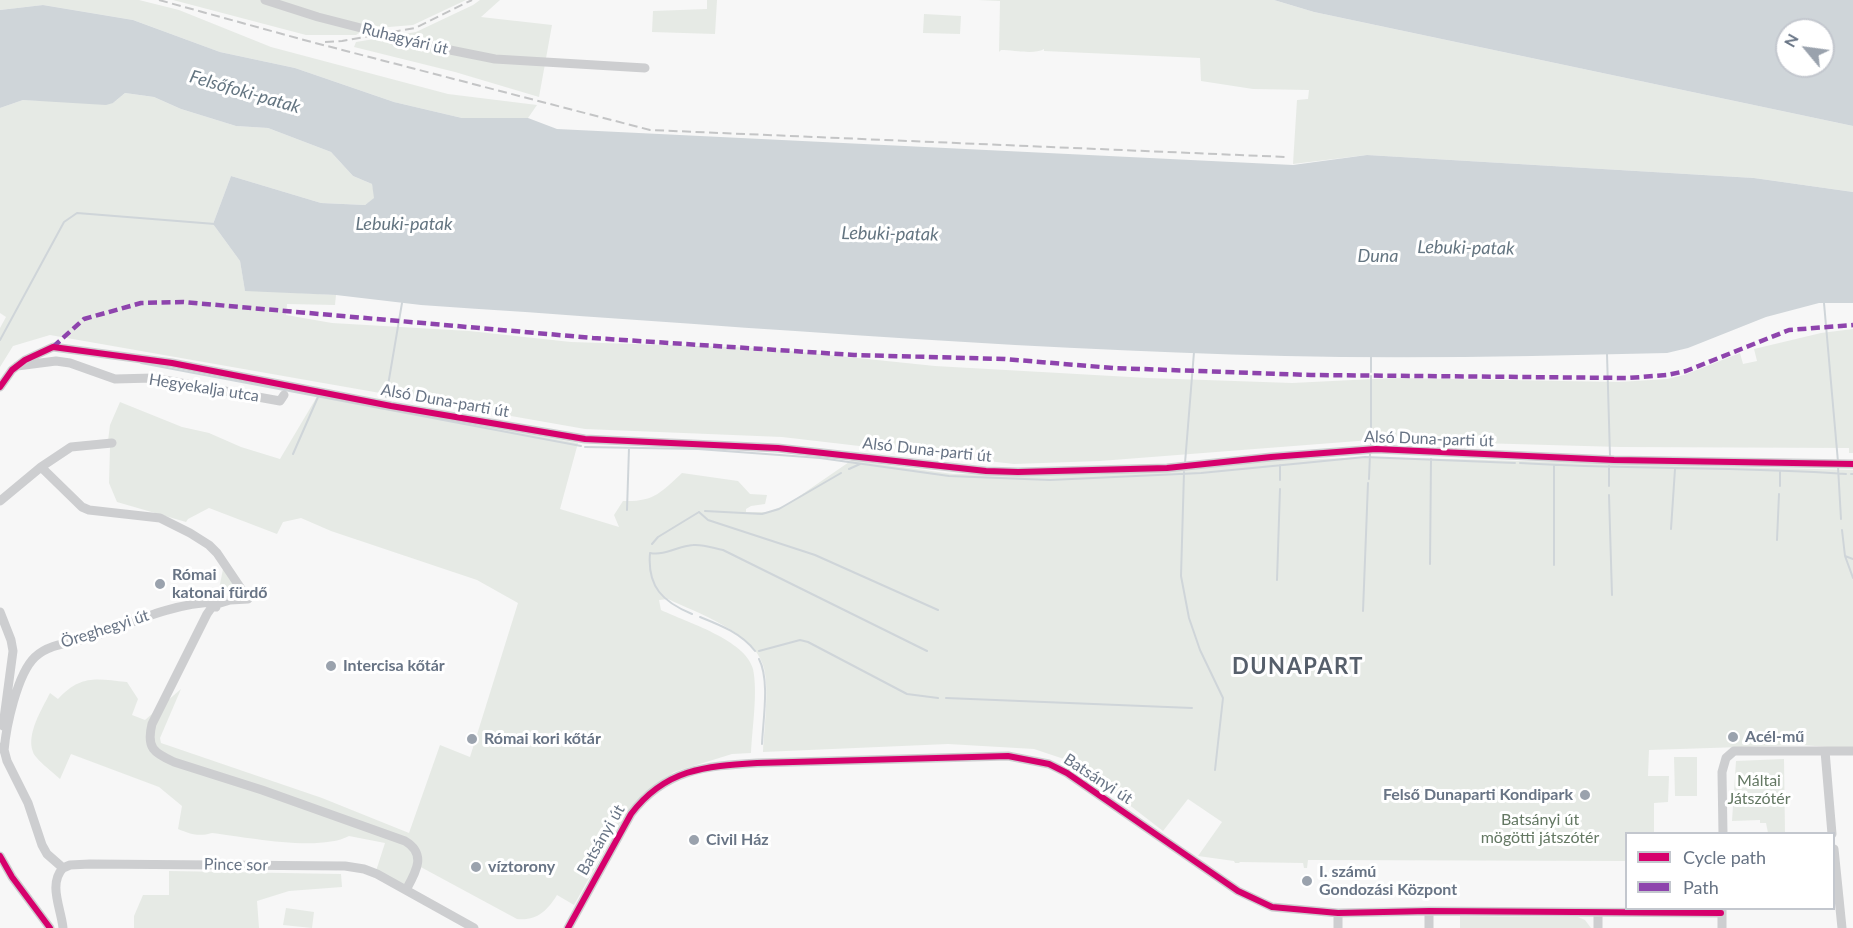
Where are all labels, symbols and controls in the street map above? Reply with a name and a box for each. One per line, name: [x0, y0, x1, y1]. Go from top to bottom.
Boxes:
north arrow: [1775, 18, 1835, 78]
street label: Ruhagyári út: [360, 19, 450, 59]
text: N: [1779, 30, 1802, 50]
water label: Felsőfoki-patak: [187, 66, 303, 118]
water label: Lebuki-patak: [355, 213, 453, 235]
water label: Lebuki-patak: [841, 222, 939, 246]
water label: Lebuki-patak: [1417, 236, 1515, 260]
water label: Duna: [1358, 245, 1398, 267]
street label: Hegyekalja utca: [148, 370, 260, 406]
street label: Alsó Duna-parti út: [379, 380, 511, 422]
street label: Alsó Duna-parti út: [1364, 427, 1494, 451]
street label: Alsó Duna-parti út: [861, 434, 993, 466]
place label: Római katonai fürdő: [172, 565, 268, 603]
marker: Római katonai fürdő: [153, 577, 167, 591]
street label: Öreghegyi út: [59, 606, 151, 652]
district label: DUNAPART: [1232, 654, 1364, 680]
place label: Intercisa kőtár: [343, 656, 445, 676]
marker: Intercisa kőtár: [324, 659, 338, 673]
place label: Acél-mű: [1745, 727, 1804, 747]
place label: Római kori kőtár: [484, 729, 601, 749]
marker: Acél-mű: [1726, 730, 1740, 744]
marker: Római kori kőtár: [465, 732, 479, 746]
street label: Batsányi út: [1060, 750, 1136, 808]
park label: Máltai Játszótér: [1728, 771, 1790, 809]
place label: Felső Dunaparti Kondipark: [1383, 785, 1573, 805]
marker: Felső Dunaparti Kondipark: [1578, 788, 1592, 802]
street label: Batsányi út: [573, 801, 629, 879]
park label: Batsányi út mögötti játszótér: [1481, 810, 1599, 848]
place label: Civil Ház: [706, 830, 769, 850]
legend: [1625, 832, 1835, 910]
marker: Civil Ház: [687, 833, 701, 847]
text: Cycle path: [1683, 846, 1766, 868]
street label: Pince sor: [204, 855, 268, 875]
place label: víztorony: [488, 857, 555, 877]
marker: víztorony: [469, 860, 483, 874]
place label: I. számú Gondozási Központ: [1319, 862, 1457, 900]
marker: I. számú Gondozási Központ: [1300, 874, 1314, 888]
text: Path: [1683, 876, 1719, 898]

